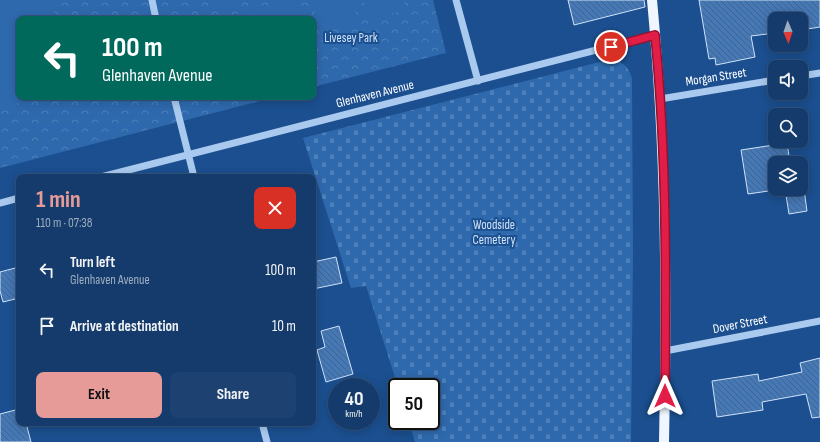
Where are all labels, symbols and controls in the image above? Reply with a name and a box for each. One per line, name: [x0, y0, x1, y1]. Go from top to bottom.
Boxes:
north arrow: [768, 12, 808, 52]
map controls: [768, 12, 808, 196]
park label: Livesey Park: [324, 30, 378, 46]
pin: [594, 30, 628, 64]
text: 100 m: [102, 31, 163, 64]
icon: left: [36, 32, 88, 84]
icon: arrive: [600, 36, 622, 58]
button: sound: [768, 60, 808, 100]
street label: Morgan Street: [684, 64, 748, 90]
text: Glenhaven Avenue: [102, 65, 212, 86]
street label: Glenhaven Avenue: [334, 77, 416, 111]
button: search: [768, 108, 808, 148]
button: layers: [768, 156, 808, 196]
text: 1 min: [36, 185, 81, 214]
button: close: [254, 187, 296, 229]
text: 110 m · 07:38: [36, 215, 93, 231]
park label: Woodside Cemetery: [473, 217, 515, 248]
text: Turn left: [70, 253, 115, 272]
icon: left: [36, 259, 58, 281]
text: 100 m: [265, 261, 296, 280]
text: Glenhaven Avenue: [70, 272, 150, 288]
street label: Dover Street: [711, 311, 769, 337]
icon: arrive: [36, 315, 58, 337]
text: Arrive at destination: [70, 317, 179, 336]
text: 10 m: [272, 317, 296, 336]
button: Exit: [36, 372, 162, 418]
button: Share: [170, 372, 296, 418]
position arrow: [644, 375, 686, 417]
speed limit sign: 50: [388, 378, 440, 430]
text: 40: [345, 387, 363, 411]
text: km/h: [345, 408, 363, 420]

